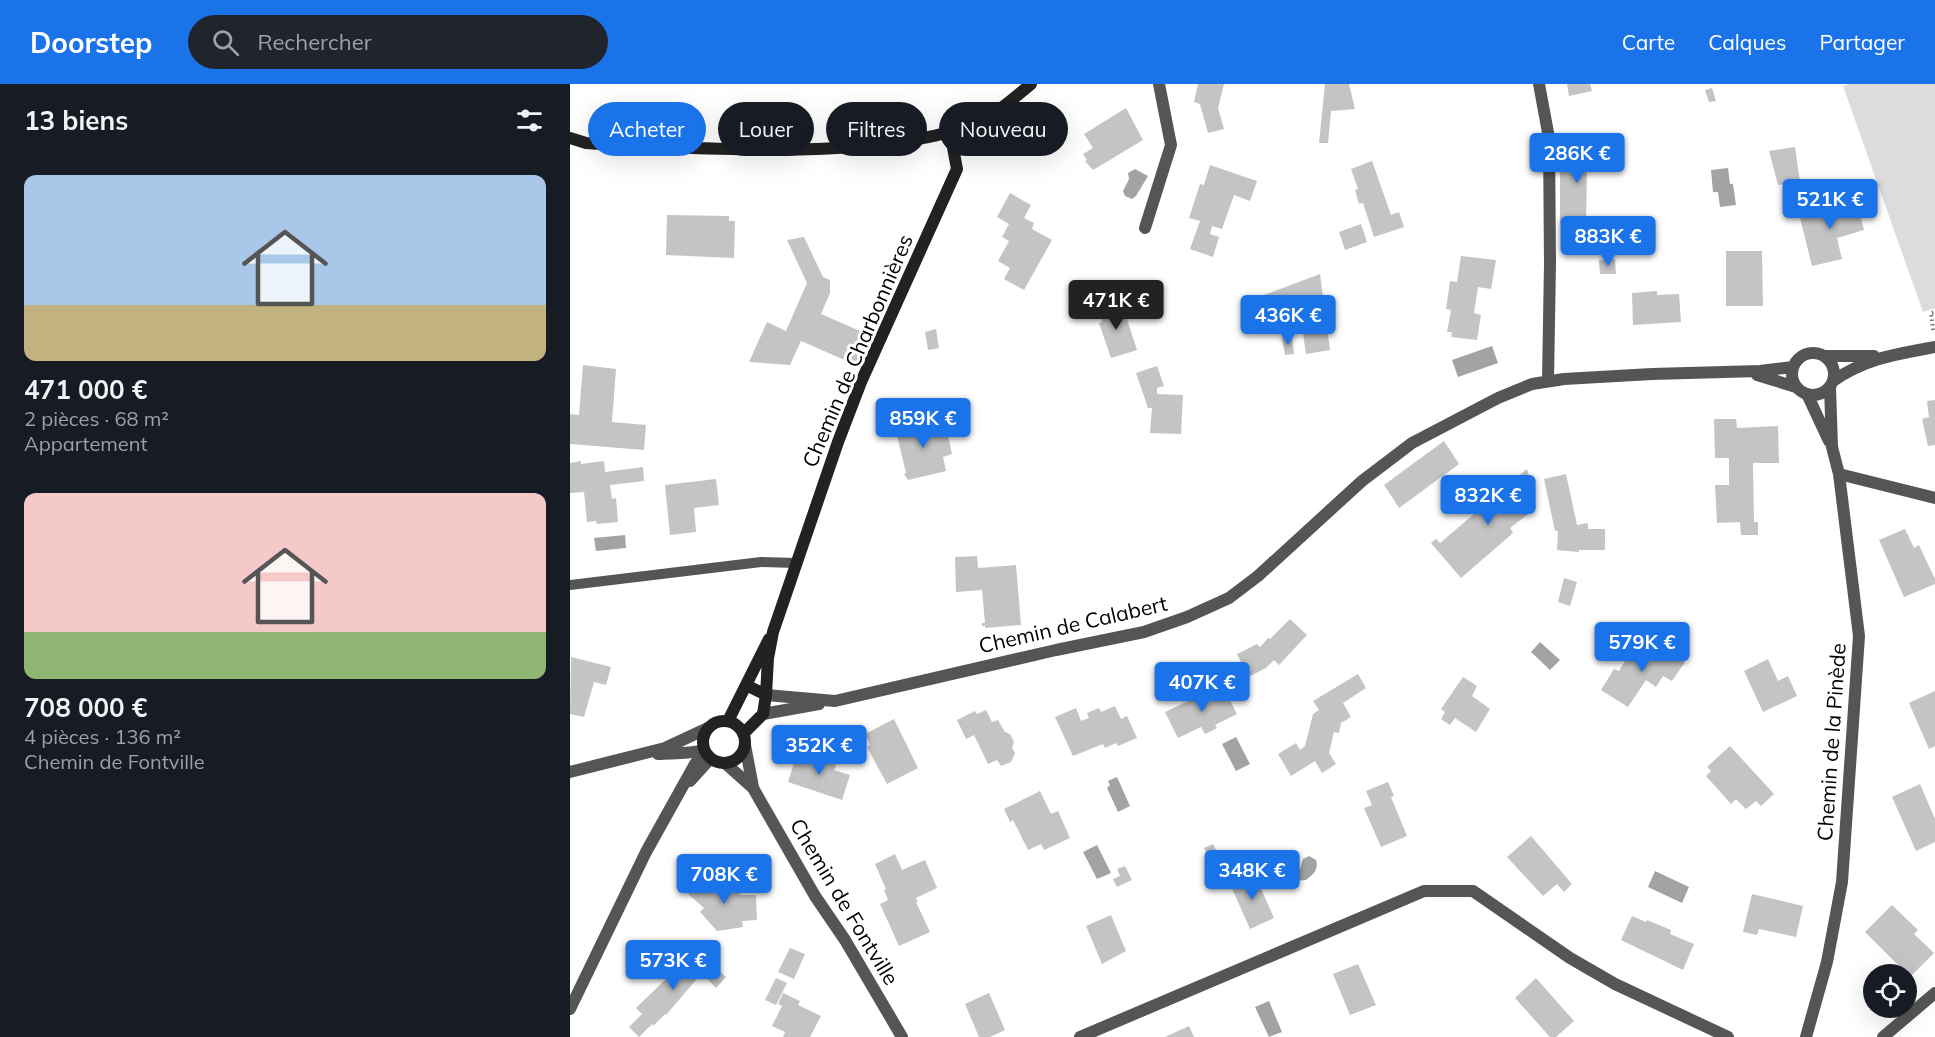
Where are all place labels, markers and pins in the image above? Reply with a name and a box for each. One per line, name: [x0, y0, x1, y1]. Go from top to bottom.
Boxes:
pin: 286K €: [1528, 133, 1626, 184]
pin: 521K €: [1781, 179, 1879, 230]
pin: 883K €: [1559, 216, 1657, 267]
pin: 471K €: [1067, 280, 1165, 331]
pin: 436K €: [1239, 295, 1337, 346]
pin: 859K €: [874, 398, 972, 449]
pin: 832K €: [1439, 475, 1537, 526]
pin: 579K €: [1593, 622, 1691, 673]
pin: 407K €: [1153, 662, 1251, 713]
pin: 352K €: [770, 725, 868, 776]
pin: 348K €: [1203, 850, 1301, 901]
pin: 708K €: [675, 854, 773, 905]
pin: 573K €: [624, 940, 722, 991]

